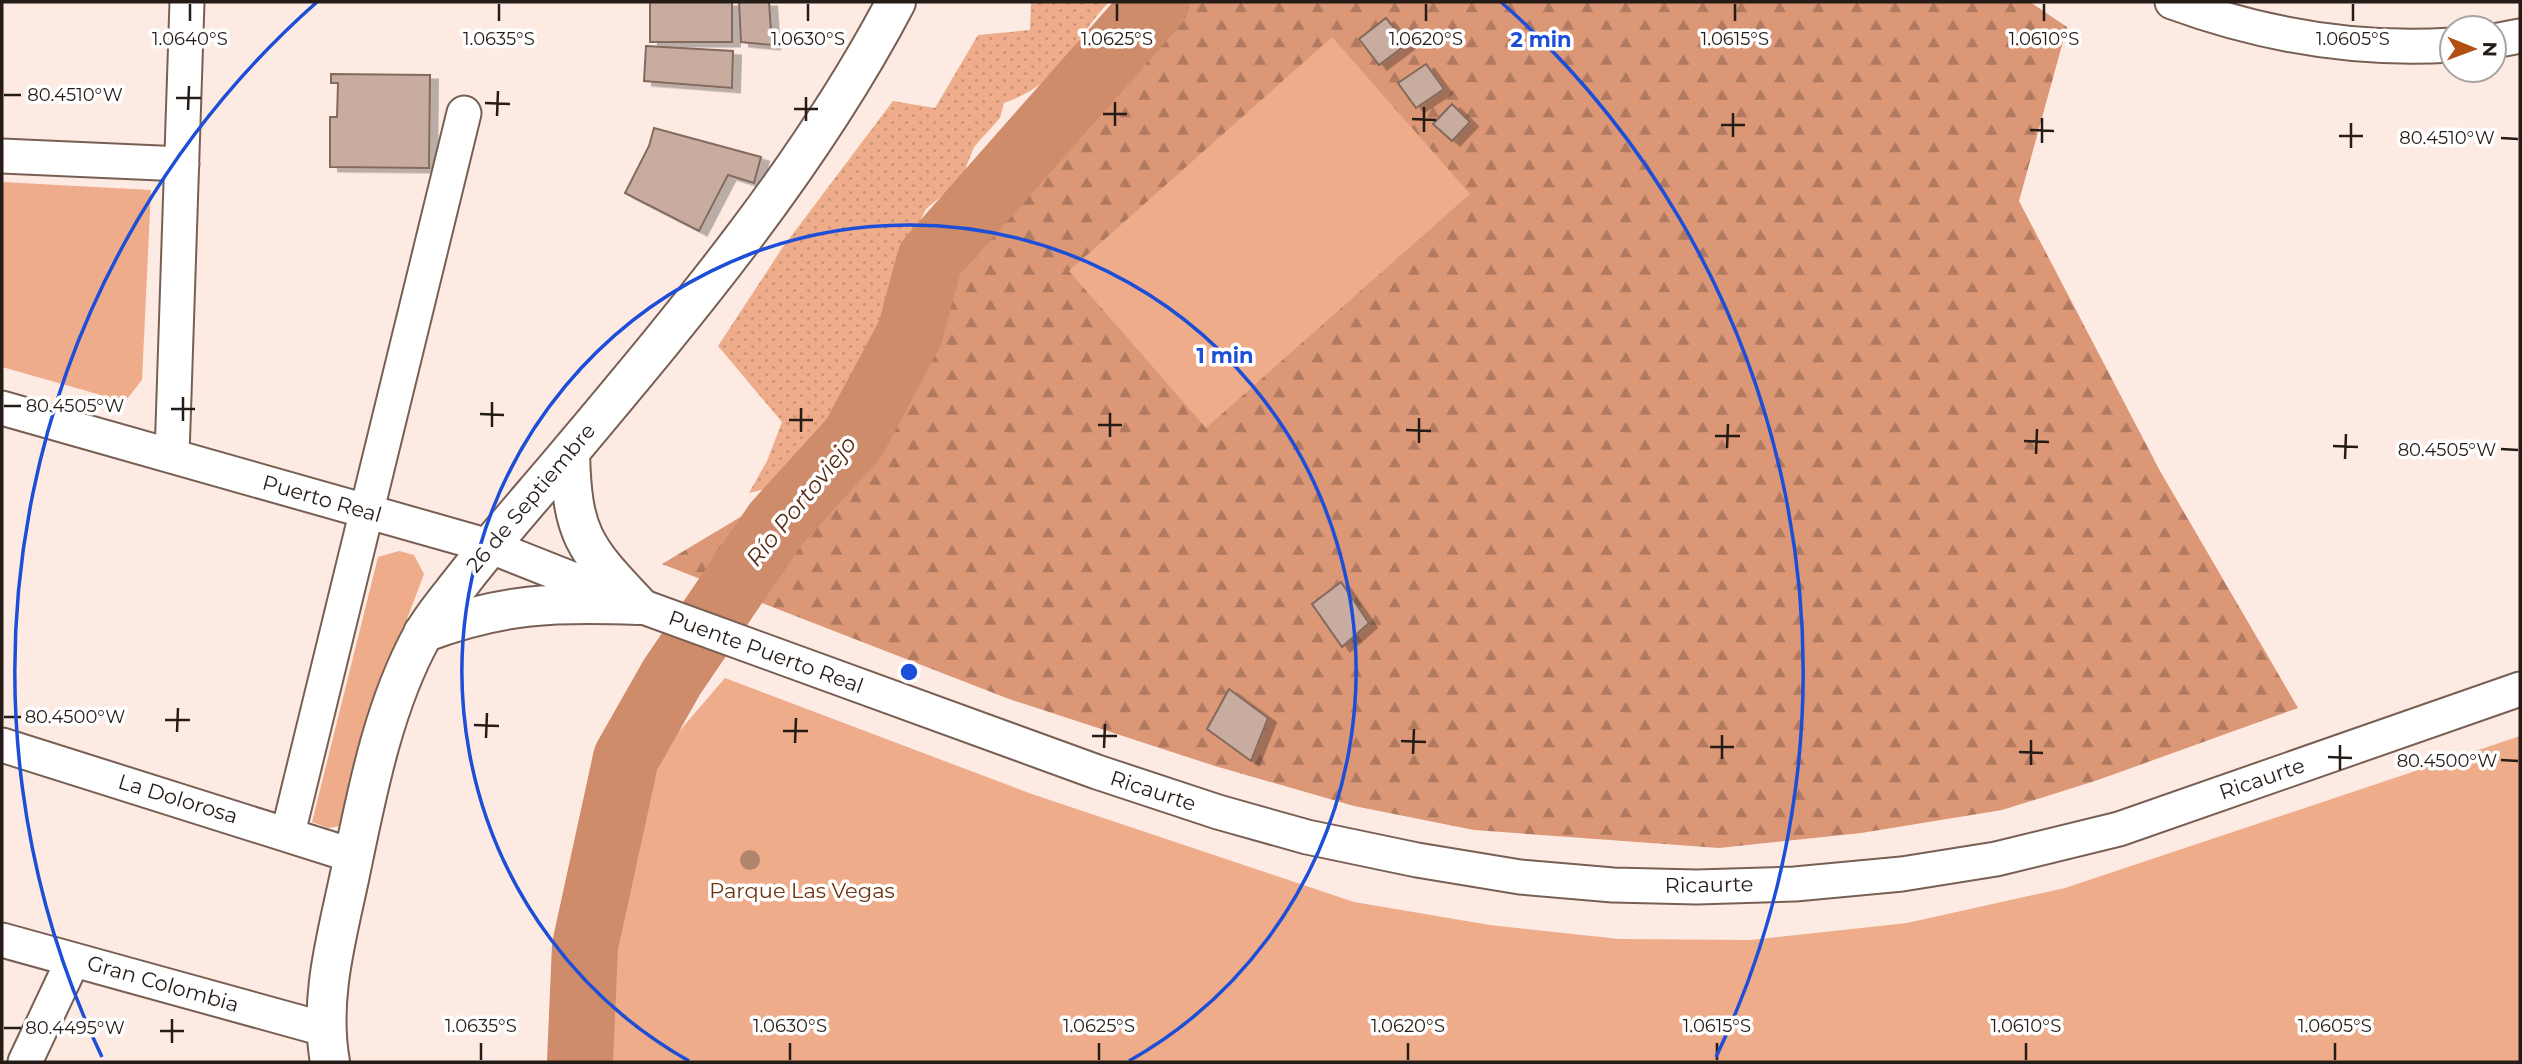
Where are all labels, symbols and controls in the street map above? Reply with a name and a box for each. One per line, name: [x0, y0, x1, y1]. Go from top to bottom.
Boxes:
north arrow: [2438, 14, 2508, 84]
text: 2 min: [1510, 27, 1572, 52]
text: 1.0640°S: [152, 28, 228, 50]
text: 1.0635°S: [463, 28, 535, 50]
text: 1.0630°S: [771, 28, 845, 50]
text: 1.0625°S: [1081, 28, 1153, 50]
text: 1.0620°S: [1389, 28, 1463, 50]
text: 1.0615°S: [1701, 28, 1769, 50]
text: 1.0610°S: [2009, 28, 2079, 50]
text: 1.0605°S: [2316, 28, 2390, 50]
text: N: [2478, 41, 2501, 57]
text: 80.4510°W: [27, 84, 123, 106]
text: 80.4510°W: [2399, 127, 2495, 149]
text: 1 min: [1196, 343, 1254, 368]
text: 80.4505°W: [26, 395, 124, 417]
street label: 26 de Septiembre: [461, 418, 600, 577]
water label: Río Portoviejo: [740, 430, 862, 572]
text: 80.4505°W: [2398, 439, 2496, 461]
street label: Puerto Real: [260, 470, 385, 527]
street label: Puente Puerto Real: [665, 605, 867, 698]
centre of rings: [897, 660, 921, 684]
text: 80.4500°W: [25, 706, 125, 728]
text: 80.4500°W: [2397, 750, 2497, 772]
street label: Ricaurte: [2216, 752, 2308, 805]
street label: Ricaurte: [1107, 765, 1199, 816]
street label: La Dolorosa: [115, 769, 241, 829]
street label: Ricaurte: [1664, 871, 1754, 898]
park label: Parque Las Vegas: [709, 878, 895, 903]
street label: Gran Colombia: [84, 950, 242, 1017]
text: 1.0635°S: [445, 1015, 517, 1037]
text: 1.0630°S: [753, 1015, 827, 1037]
text: 1.0625°S: [1063, 1015, 1135, 1037]
text: 1.0620°S: [1371, 1015, 1445, 1037]
text: 1.0615°S: [1683, 1015, 1751, 1037]
text: 1.0610°S: [1991, 1015, 2061, 1037]
text: 1.0605°S: [2298, 1015, 2372, 1037]
text: 80.4495°W: [25, 1017, 125, 1039]

